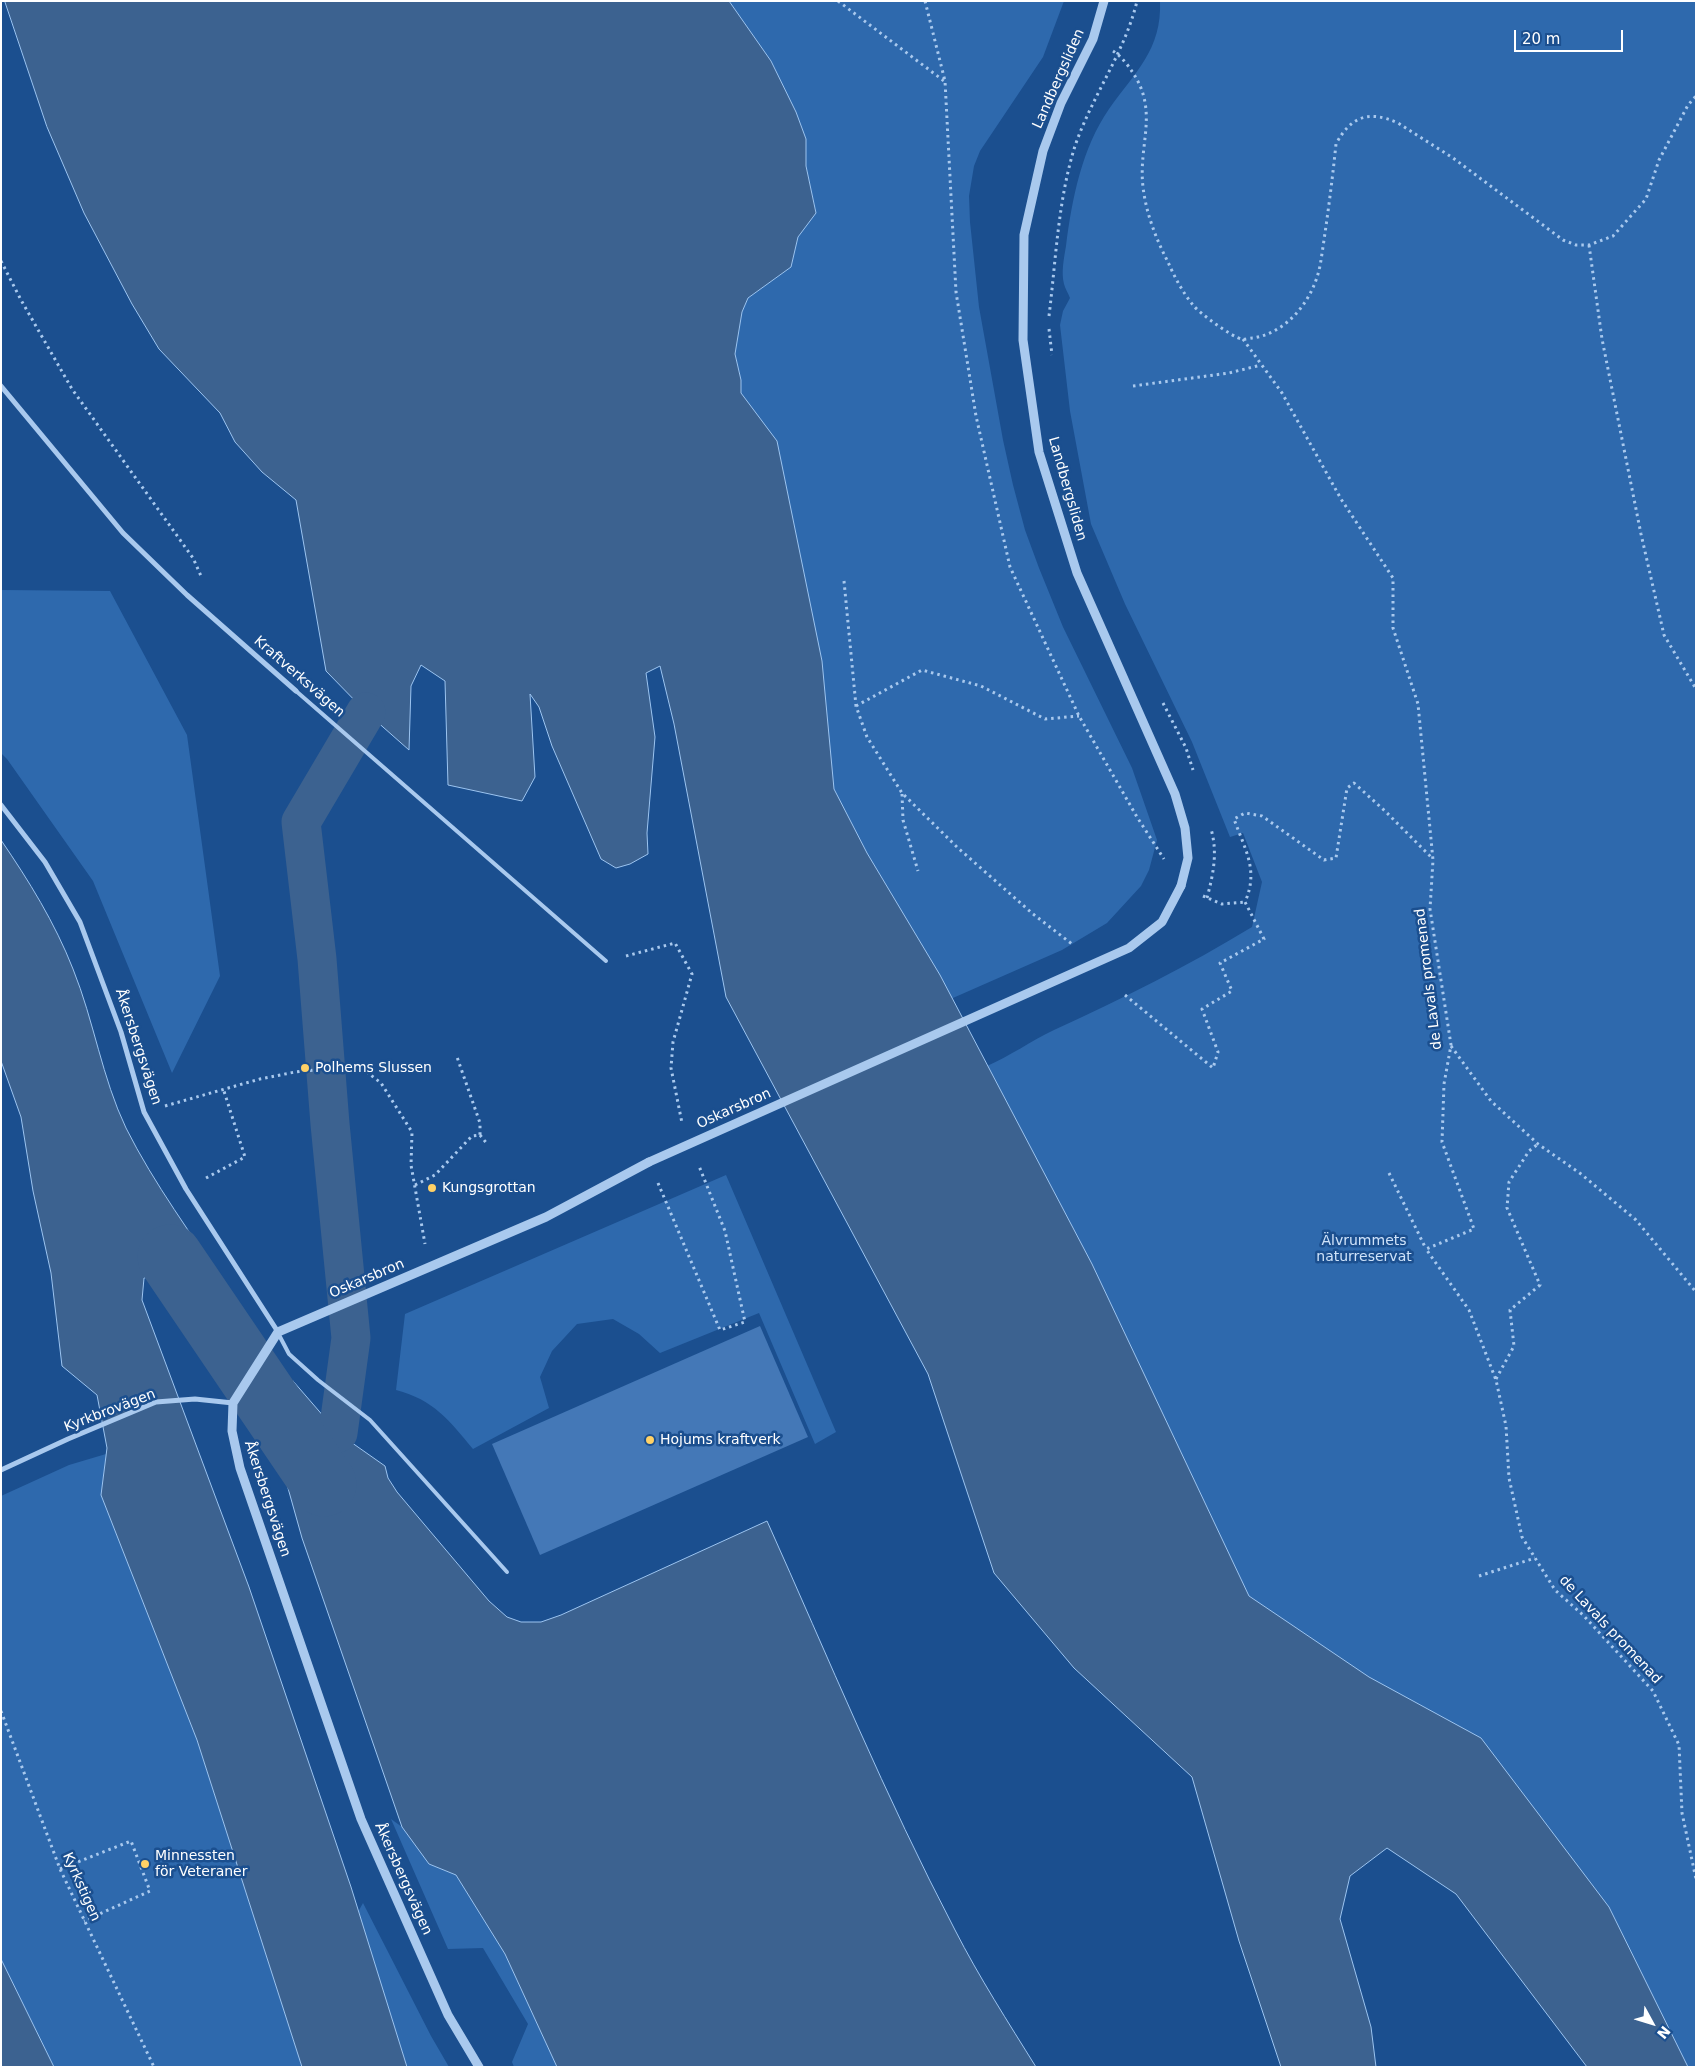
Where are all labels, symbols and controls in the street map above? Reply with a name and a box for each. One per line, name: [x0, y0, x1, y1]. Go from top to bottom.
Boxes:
scale bar: [1517, 20, 1626, 52]
street label: Landbergsliden: [1029, 26, 1089, 132]
text: 20 m: [1522, 30, 1560, 48]
street label: Landbergsliden: [1044, 435, 1090, 543]
street label: Kraftverksvägen: [250, 633, 348, 721]
street label: de Lavals promenad: [1412, 907, 1446, 1051]
street label: Åkersbergsvägen: [111, 987, 165, 1107]
place label: Polhems Slussen: [315, 1060, 432, 1076]
marker: Polhems Slussen: [299, 1062, 311, 1074]
street label: Oskarsbron: [694, 1085, 774, 1133]
place label: Kungsgrottan: [442, 1180, 536, 1196]
marker: Kungsgrottan: [426, 1182, 438, 1194]
park label: Älvrummets naturreservat: [1316, 1233, 1412, 1266]
street label: Oskarsbron: [327, 1256, 407, 1302]
street label: Kyrkbrovägen: [62, 1386, 158, 1436]
place label: Hojums kraftverk: [660, 1432, 781, 1448]
marker: Hojums kraftverk: [644, 1434, 656, 1446]
street label: Åkersbergsvägen: [240, 1439, 294, 1559]
street label: de Lavals promenad: [1555, 1572, 1665, 1688]
street label: Åkersbergsvägen: [371, 1820, 435, 1938]
place label: Minnessten för Veteraner: [155, 1848, 247, 1880]
street label: Kyrkstigen: [58, 1850, 104, 1924]
marker: Minnessten för Veteraner: [139, 1858, 151, 1870]
north arrow: [1627, 1998, 1677, 2048]
text: N: [1654, 2023, 1674, 2042]

